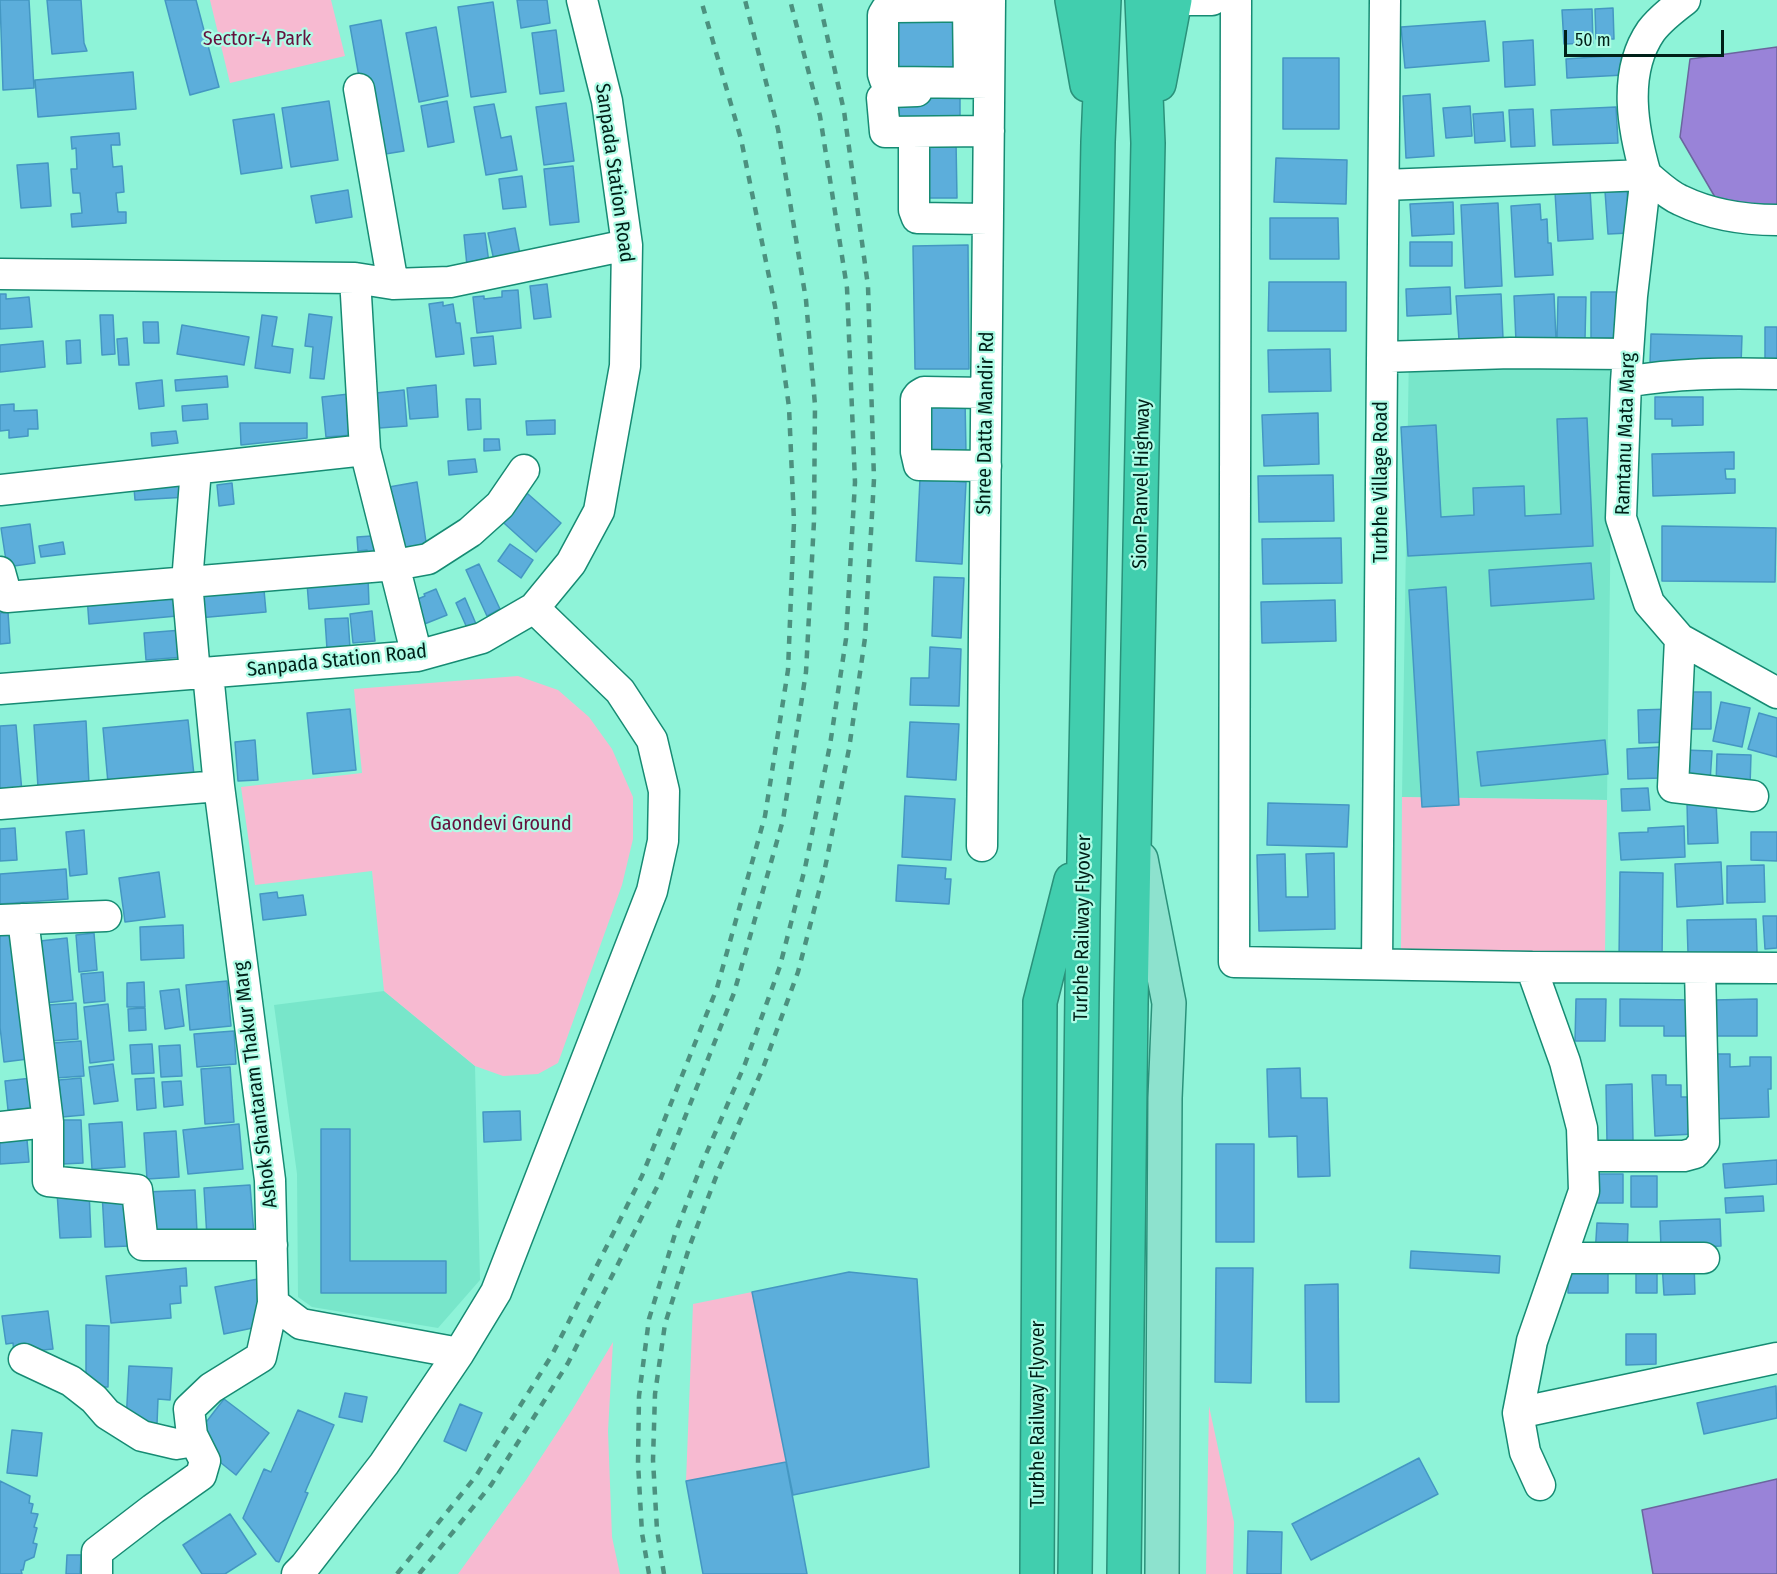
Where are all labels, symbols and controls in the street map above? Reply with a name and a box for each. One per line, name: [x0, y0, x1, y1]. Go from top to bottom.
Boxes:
scale bar: [1567, 18, 1728, 56]
park label: Sector-4 Park: [203, 27, 311, 51]
text: 50 m: [1575, 29, 1611, 51]
street label: Sanpada Station Road: [590, 82, 638, 264]
street label: Shree Datta Mandir Rd: [972, 331, 1000, 515]
street label: Ramtanu Mata Marg: [1611, 352, 1641, 516]
street label: Sion-Panvel Highway: [1129, 399, 1155, 569]
street label: Turbhe Village Road: [1369, 401, 1393, 563]
street label: Sanpada Station Road: [246, 640, 428, 682]
park label: Gaondevi Ground: [430, 812, 572, 836]
street label: Turbhe Railway Flyover: [1069, 834, 1097, 1022]
street label: Ashok Shantaram Thakur Marg: [229, 960, 283, 1210]
street label: Turbhe Railway Flyover: [1026, 1320, 1050, 1508]

